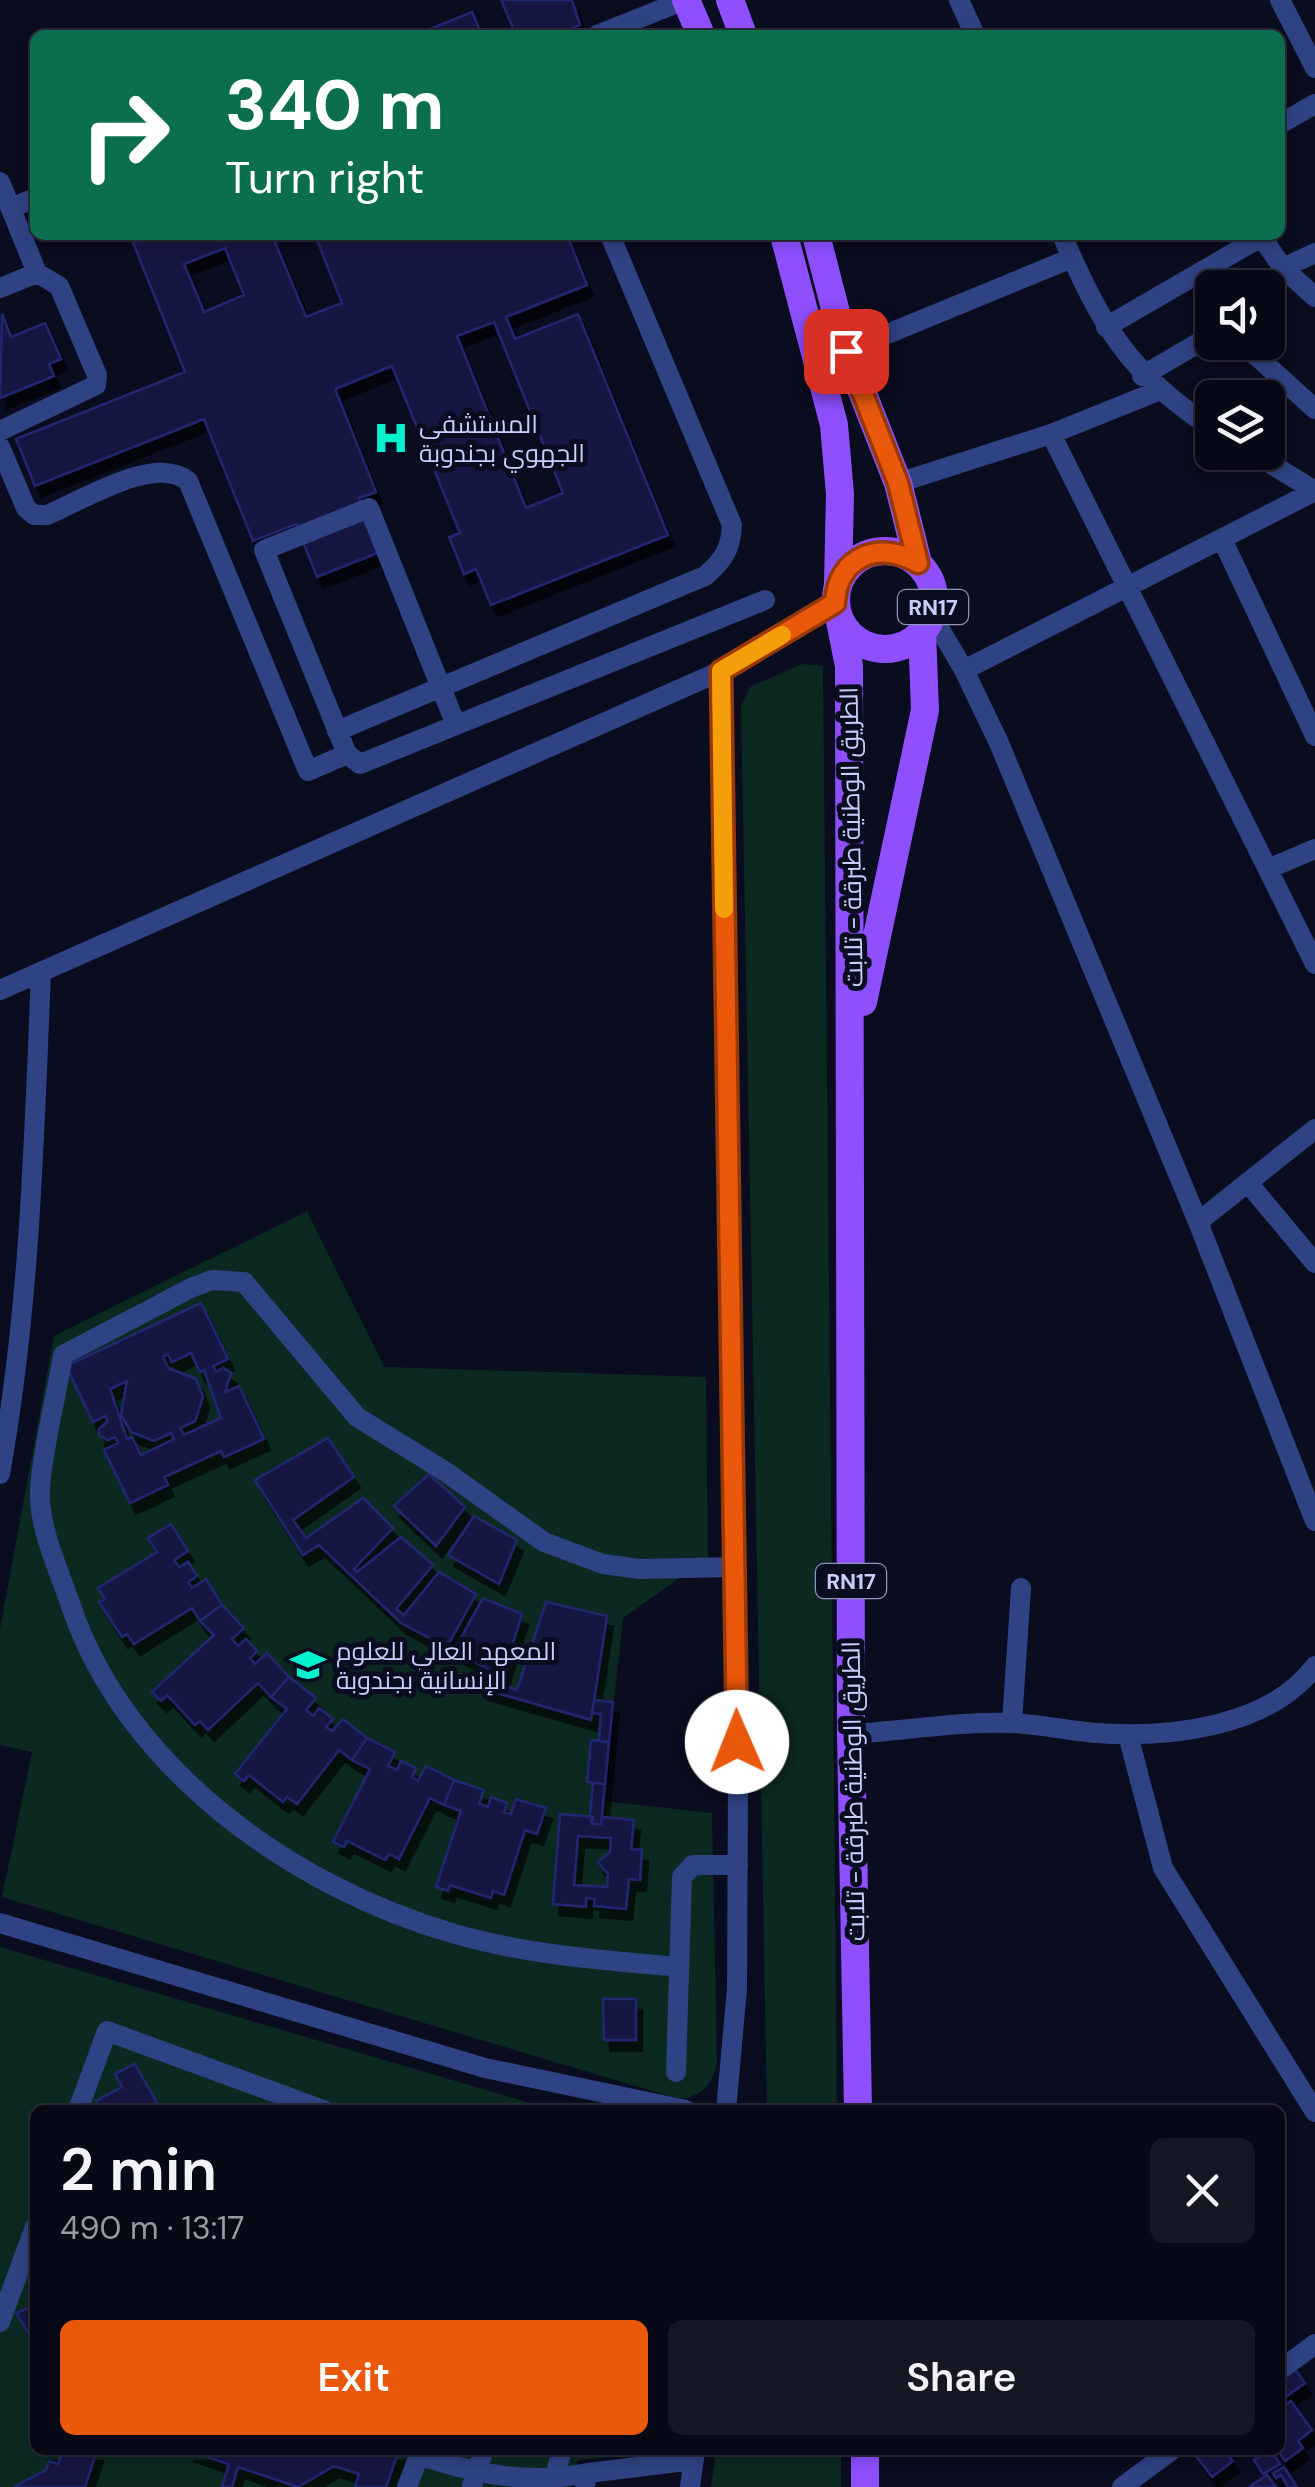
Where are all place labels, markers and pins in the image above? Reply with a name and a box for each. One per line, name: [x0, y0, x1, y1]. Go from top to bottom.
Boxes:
pin: [804, 309, 889, 394]
place label: المستشفى الجهوي بجندوبة: [419, 408, 585, 473]
hospital icon: المستشفى الجهوي بجندوبة: [372, 419, 410, 457]
place label: المعهد العالي للعلوم الإنسانية بجندوبة: [336, 1635, 556, 1697]
school or university icon: المعهد العالي للعلوم الإنسانية بجندوبة: [289, 1646, 327, 1684]

